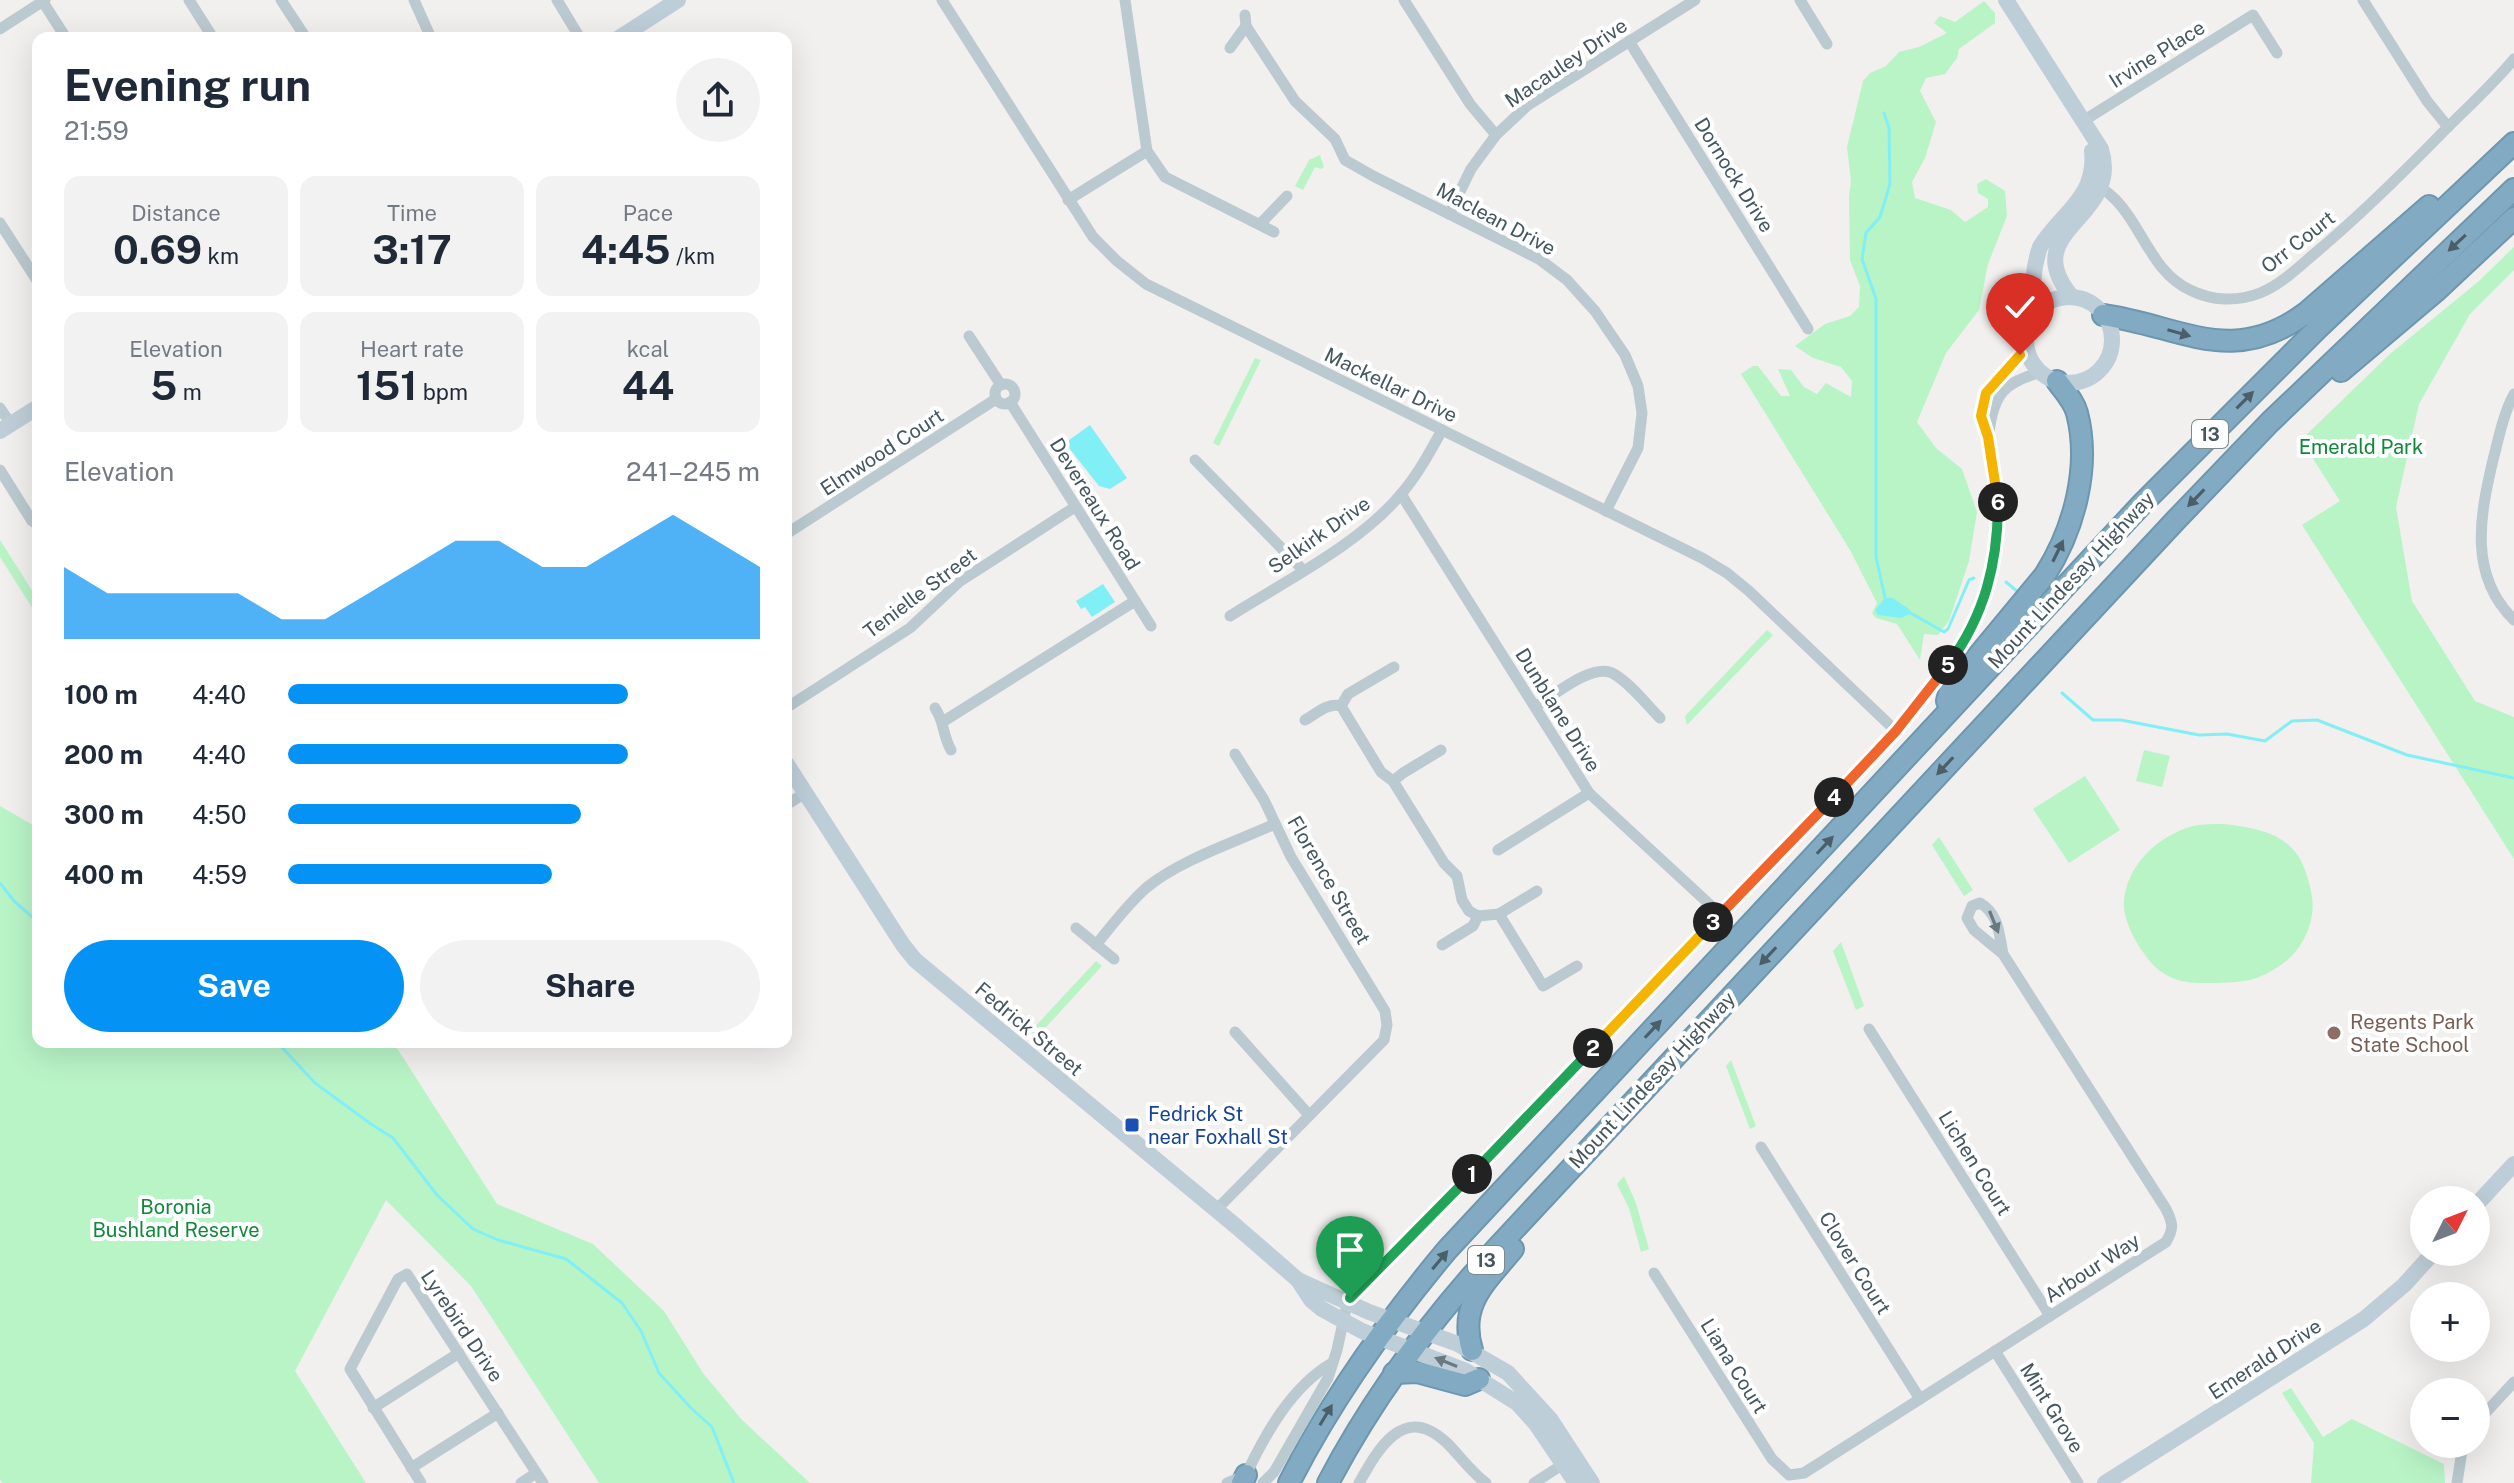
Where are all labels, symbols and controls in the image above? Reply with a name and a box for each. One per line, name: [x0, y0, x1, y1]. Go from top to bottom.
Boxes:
street label: Macauley Drive: [1500, 13, 1632, 113]
street label: Irvine Place: [2105, 15, 2209, 93]
button: share: [676, 58, 760, 142]
text: Evening run: [64, 59, 311, 111]
street label: Dornock Drive: [1689, 113, 1779, 237]
text: 21:59: [64, 115, 129, 146]
street label: Maclean Drive: [1432, 178, 1560, 260]
text: Distance: [131, 200, 221, 226]
text: Time: [387, 200, 437, 226]
text: Pace: [623, 200, 673, 226]
street label: Orr Court: [2256, 206, 2340, 278]
text: 0.69: [113, 226, 202, 273]
text: 3:17: [372, 226, 452, 273]
text: 4:45: [581, 226, 671, 273]
one-way arrow: [2448, 233, 2467, 251]
text: km: [202, 243, 239, 269]
text: /km: [671, 243, 715, 269]
pin: [1986, 273, 2054, 355]
icon: check: [1998, 285, 2042, 329]
one-way arrow: [2167, 327, 2191, 340]
text: Elevation: [129, 336, 223, 362]
text: Heart rate: [360, 336, 464, 362]
text: kcal: [627, 336, 669, 362]
street label: Mackellar Drive: [1321, 342, 1461, 428]
text: 5: [150, 362, 177, 409]
text: 151: [356, 362, 417, 409]
text: 44: [622, 362, 674, 409]
text: m: [177, 379, 202, 405]
text: bpm: [417, 379, 468, 405]
one-way arrow: [2235, 391, 2254, 410]
street label: Elmwood Court: [816, 403, 948, 501]
road number: 13: [2192, 420, 2228, 448]
street label: Devereaux Road: [1045, 434, 1145, 574]
park label: Emerald Park: [2299, 435, 2423, 459]
text: Elevation: [64, 456, 174, 487]
text: 241–245 m: [626, 456, 760, 487]
pin: 6: [1978, 482, 2018, 522]
street label: Mount Lindesay Highway: [1983, 486, 2159, 673]
one-way arrow: [2187, 488, 2206, 507]
text: 6: [1991, 489, 2005, 515]
street label: Selkirk Drive: [1263, 491, 1375, 579]
one-way arrow: [2051, 539, 2065, 562]
street label: Tenielle Street: [859, 543, 981, 643]
street label: Dunblane Drive: [1510, 644, 1606, 776]
pin: 5: [1928, 645, 1968, 685]
text: 5: [1941, 652, 1955, 678]
text: 100 m: [64, 679, 138, 710]
text: 4:40: [192, 679, 246, 710]
text: 200 m: [64, 739, 143, 770]
text: 4:40: [192, 739, 246, 770]
one-way arrow: [1937, 756, 1955, 775]
pin: 4: [1814, 777, 1854, 817]
text: 4: [1827, 784, 1841, 810]
text: 300 m: [64, 799, 144, 830]
text: 4:50: [192, 799, 247, 830]
street label: Florence Street: [1282, 811, 1376, 949]
one-way arrow: [1815, 836, 1833, 855]
text: 400 m: [64, 859, 144, 890]
text: 4:59: [192, 859, 247, 890]
pin: 3: [1693, 902, 1733, 942]
text: 3: [1706, 909, 1720, 935]
one-way arrow: [1988, 910, 2001, 934]
button: Save: [64, 940, 404, 1032]
button: Share: [420, 940, 760, 1032]
one-way arrow: [1759, 946, 1777, 965]
street label: Fedrick Street: [970, 977, 1088, 1081]
street label: Mount Lindesay Highway: [1564, 986, 1740, 1173]
place label: Regents Park State School: [2350, 1010, 2474, 1057]
one-way arrow: [1643, 1020, 1661, 1039]
marker: Regents Park State School: [2325, 1024, 2343, 1042]
pin: 2: [1573, 1028, 1613, 1068]
text: 2: [1586, 1035, 1600, 1061]
place label: Fedrick St near Foxhall St: [1148, 1102, 1288, 1149]
street label: Lichen Court: [1933, 1106, 2017, 1220]
marker: Fedrick St near Foxhall St: [1123, 1116, 1141, 1134]
pin: 1: [1452, 1154, 1492, 1194]
text: 1: [1467, 1161, 1477, 1187]
north arrow: [2410, 1186, 2490, 1266]
map controls: [2410, 1186, 2490, 1458]
park label: Boronia Bushland Reserve: [92, 1195, 260, 1242]
street label: Clover Court: [1814, 1207, 1896, 1319]
pin: [1316, 1216, 1384, 1298]
icon: arrive: [1328, 1228, 1372, 1272]
street label: Arbour Way: [2040, 1228, 2144, 1308]
road number: 13: [1468, 1246, 1504, 1274]
one-way arrow: [1431, 1250, 1448, 1270]
street label: Lyrebird Drive: [416, 1265, 508, 1387]
button: +: [2410, 1282, 2490, 1362]
street label: Liana Court: [1695, 1314, 1773, 1418]
street label: Emerald Drive: [2204, 1314, 2326, 1404]
one-way arrow: [1434, 1356, 1458, 1369]
street label: Mint Grove: [2015, 1359, 2089, 1457]
button: −: [2410, 1378, 2490, 1458]
one-way arrow: [1319, 1404, 1333, 1426]

